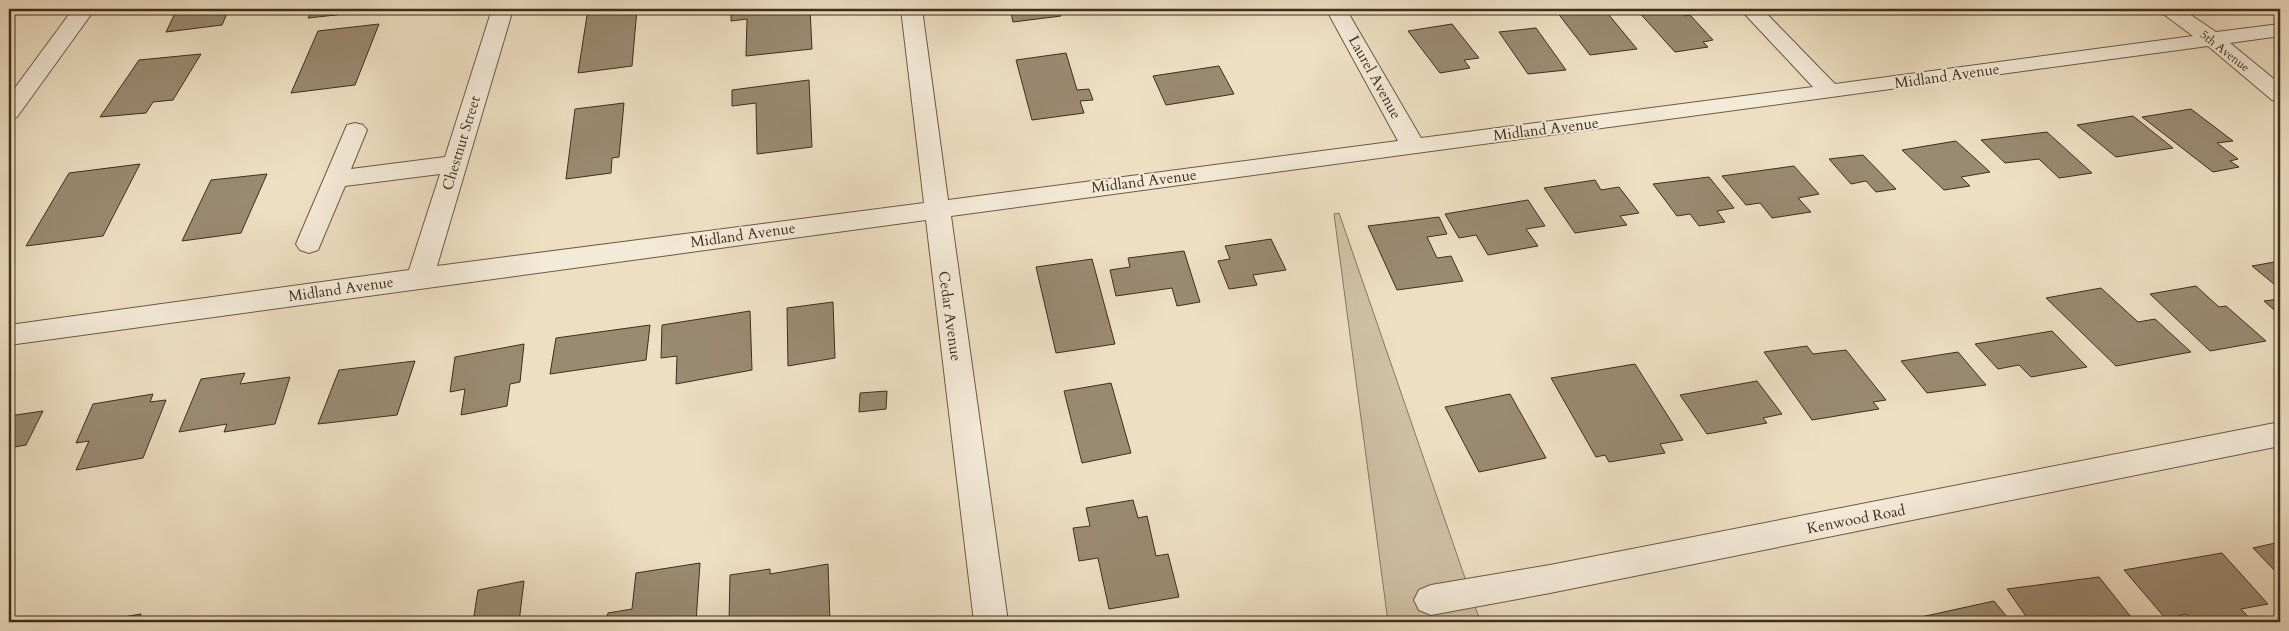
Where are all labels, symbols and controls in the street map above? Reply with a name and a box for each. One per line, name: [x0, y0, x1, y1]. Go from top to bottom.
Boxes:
street label: 5th Avenue: [2197, 27, 2253, 75]
street label: Laurel Avenue: [1344, 32, 1406, 122]
street label: Midland Avenue: [1893, 59, 2001, 93]
street label: Chestnut Street: [437, 93, 485, 193]
street label: Midland Avenue: [1492, 113, 1600, 145]
street label: Midland Avenue: [1090, 165, 1198, 197]
street label: Midland Avenue: [689, 218, 797, 252]
street label: Cedar Avenue: [934, 270, 966, 363]
street label: Midland Avenue: [287, 272, 395, 306]
street label: Kenwood Road: [1805, 500, 1907, 538]

